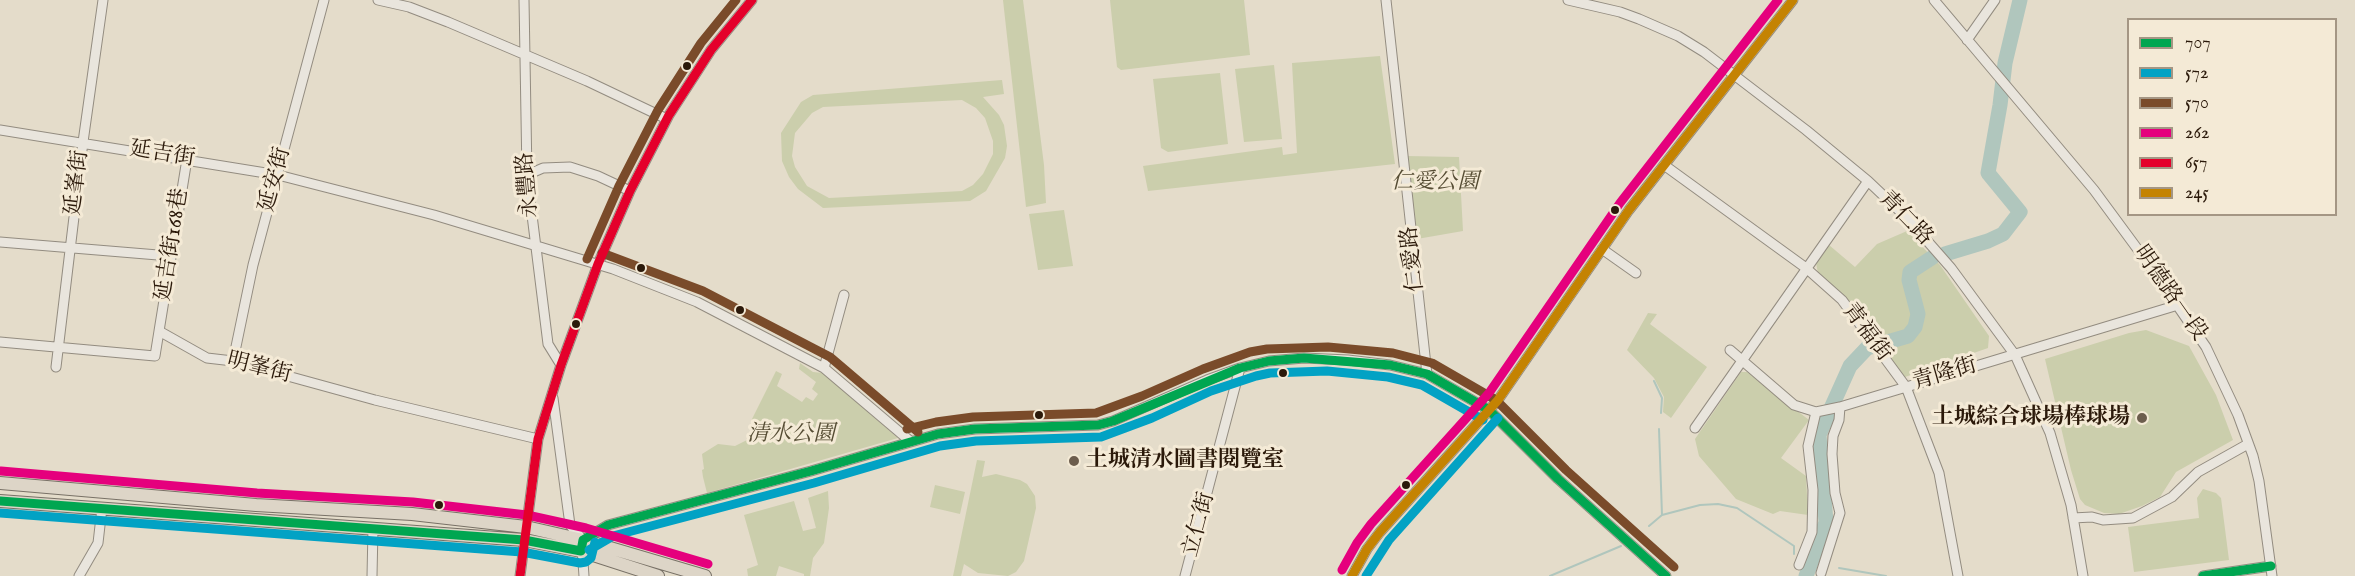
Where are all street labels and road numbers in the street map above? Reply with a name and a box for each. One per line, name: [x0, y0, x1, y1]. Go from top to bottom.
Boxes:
street label: 延吉街: [127, 137, 197, 173]
street label: 延安街: [255, 145, 297, 215]
street label: 延峯街: [61, 149, 95, 217]
street label: 永豐路: [513, 151, 545, 219]
street label: 青仁路: [1873, 186, 1937, 252]
street label: 延吉街168巷: [151, 187, 195, 303]
street label: 仁愛路: [1397, 225, 1431, 293]
street label: 明德路一段: [2127, 241, 2211, 347]
street label: 青福街: [1836, 299, 1896, 367]
street label: 明峯街: [224, 348, 294, 390]
street label: 青隆街: [1910, 353, 1980, 397]
street label: 立仁街: [1179, 490, 1221, 560]

